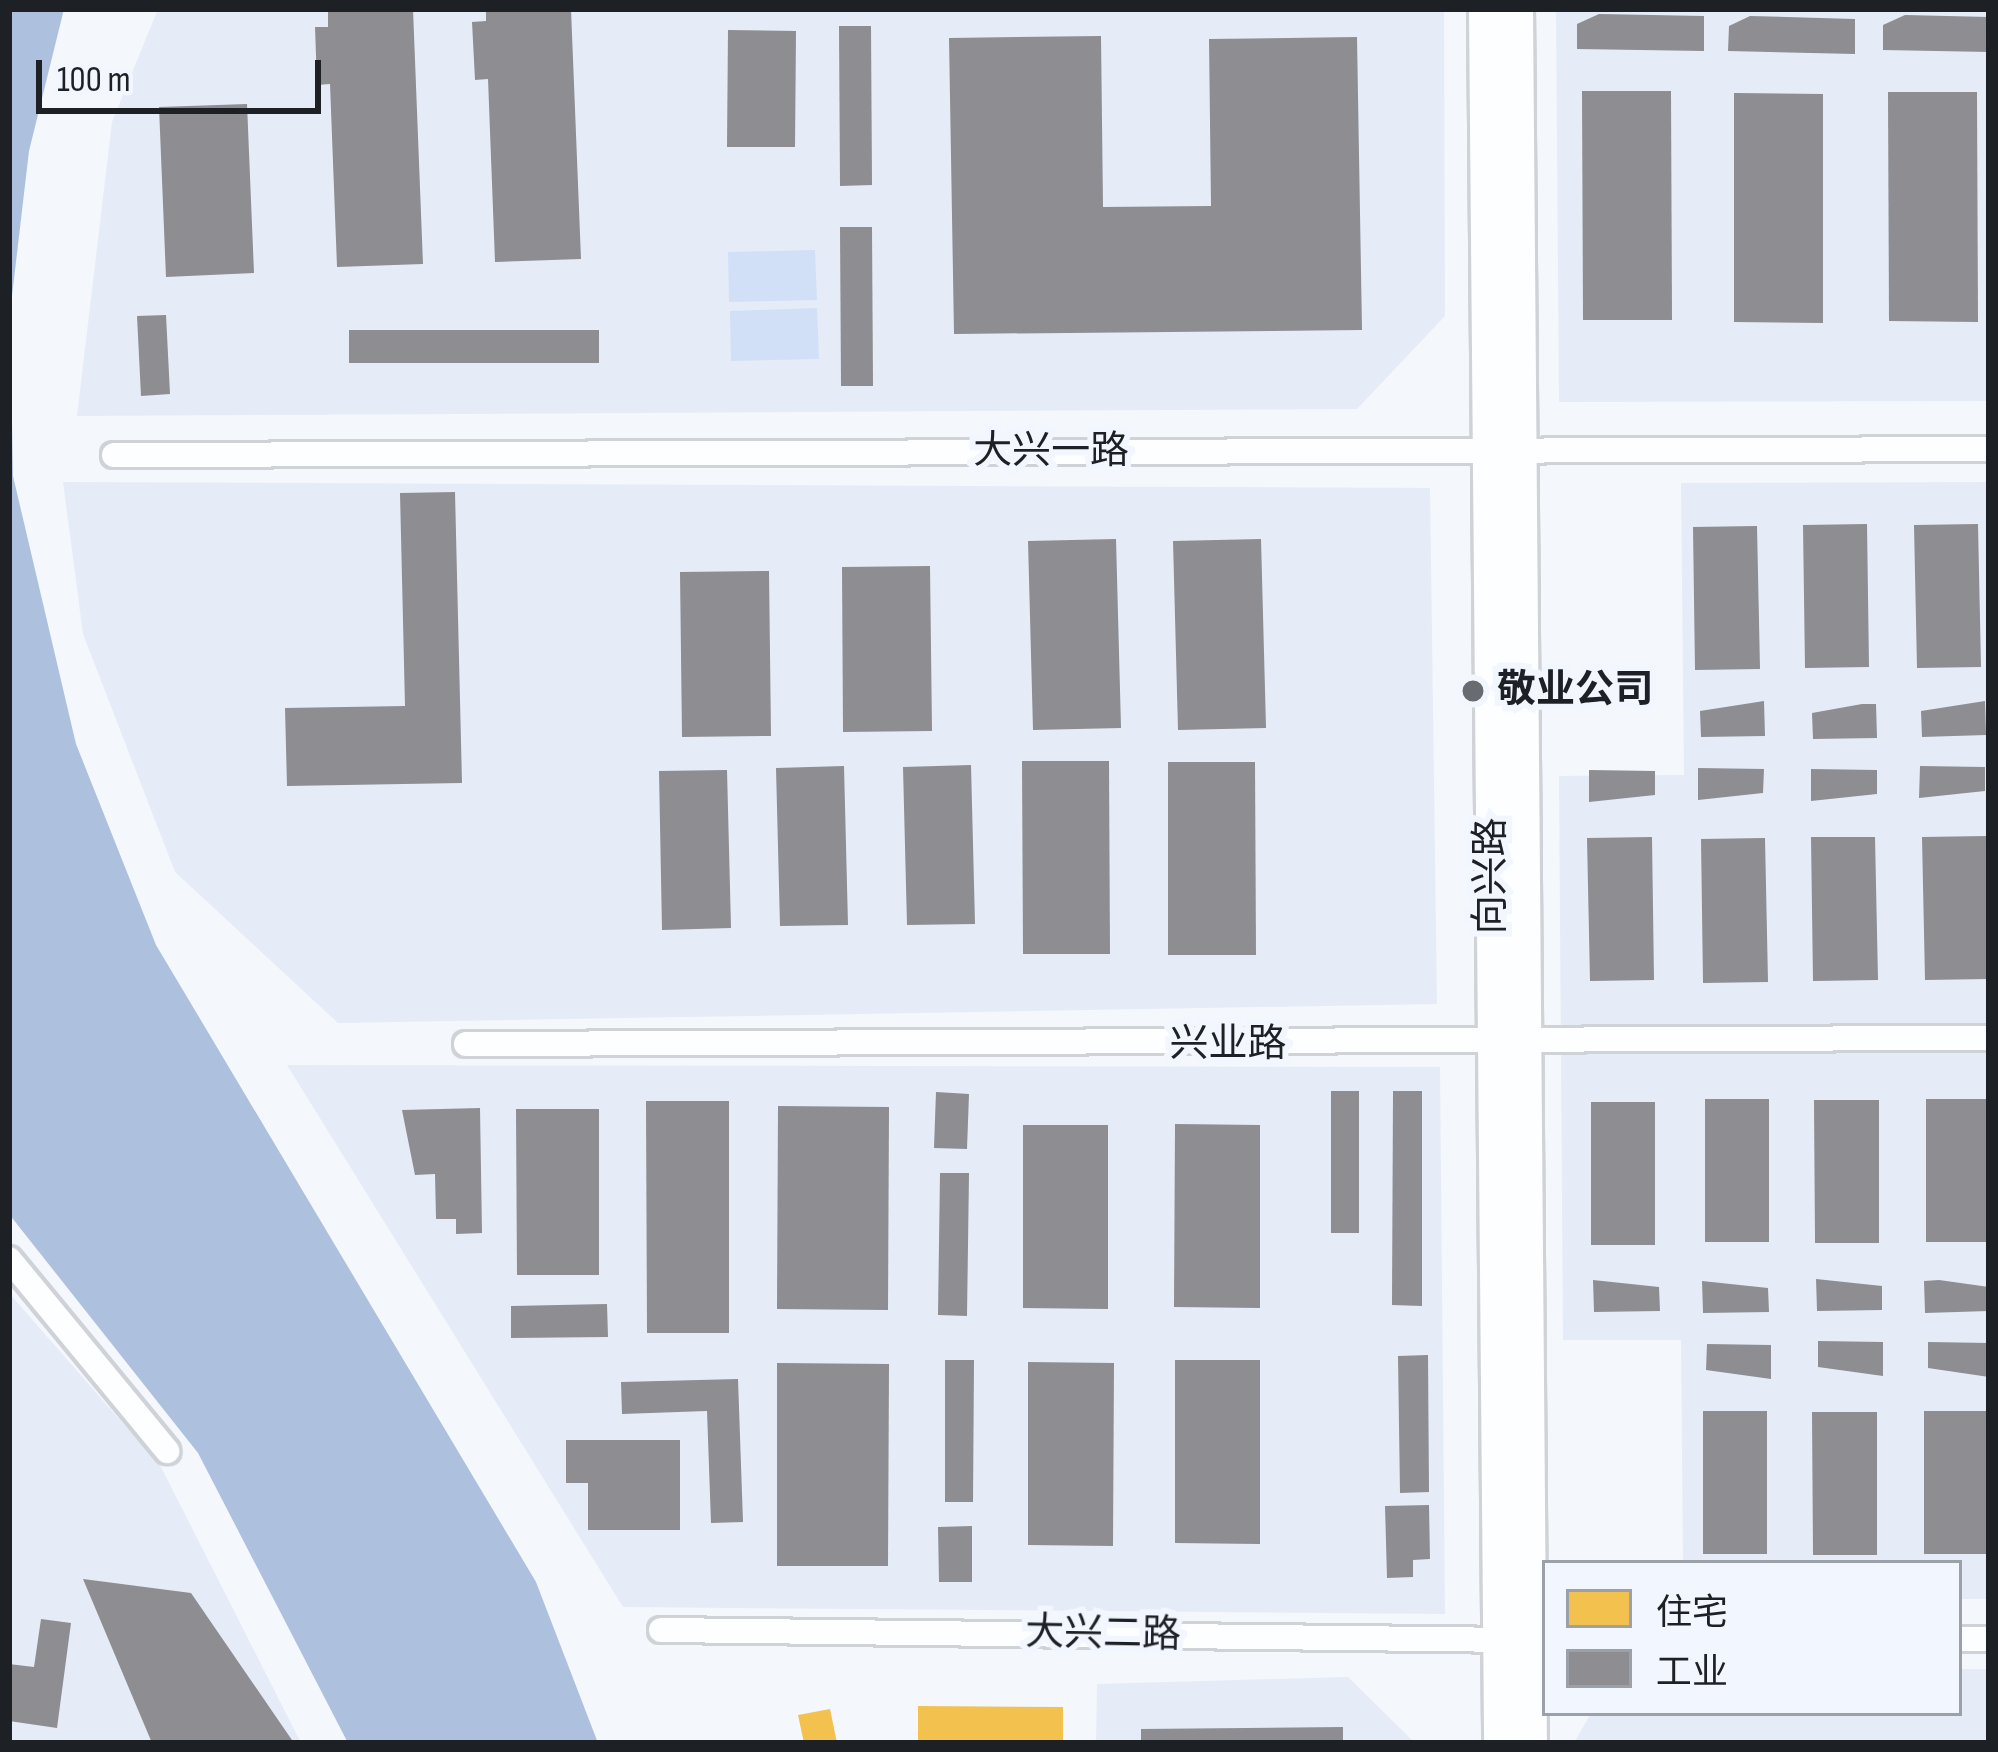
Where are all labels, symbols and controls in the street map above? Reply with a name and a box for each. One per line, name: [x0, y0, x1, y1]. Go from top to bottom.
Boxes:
scale bar: [42, 36, 327, 110]
text: 100 m: [57, 59, 131, 102]
street label: 大兴一路: [973, 429, 1129, 475]
place label: 敬业公司: [1497, 668, 1653, 714]
marker: 敬业公司: [1460, 678, 1486, 704]
street label: 向兴路: [1469, 818, 1515, 934]
street label: 兴业路: [1170, 1022, 1286, 1068]
legend: [1542, 1560, 1962, 1716]
text: 住宅: [1656, 1592, 1728, 1635]
street label: 大兴二路: [1025, 1610, 1181, 1660]
text: 工业: [1656, 1652, 1728, 1695]

